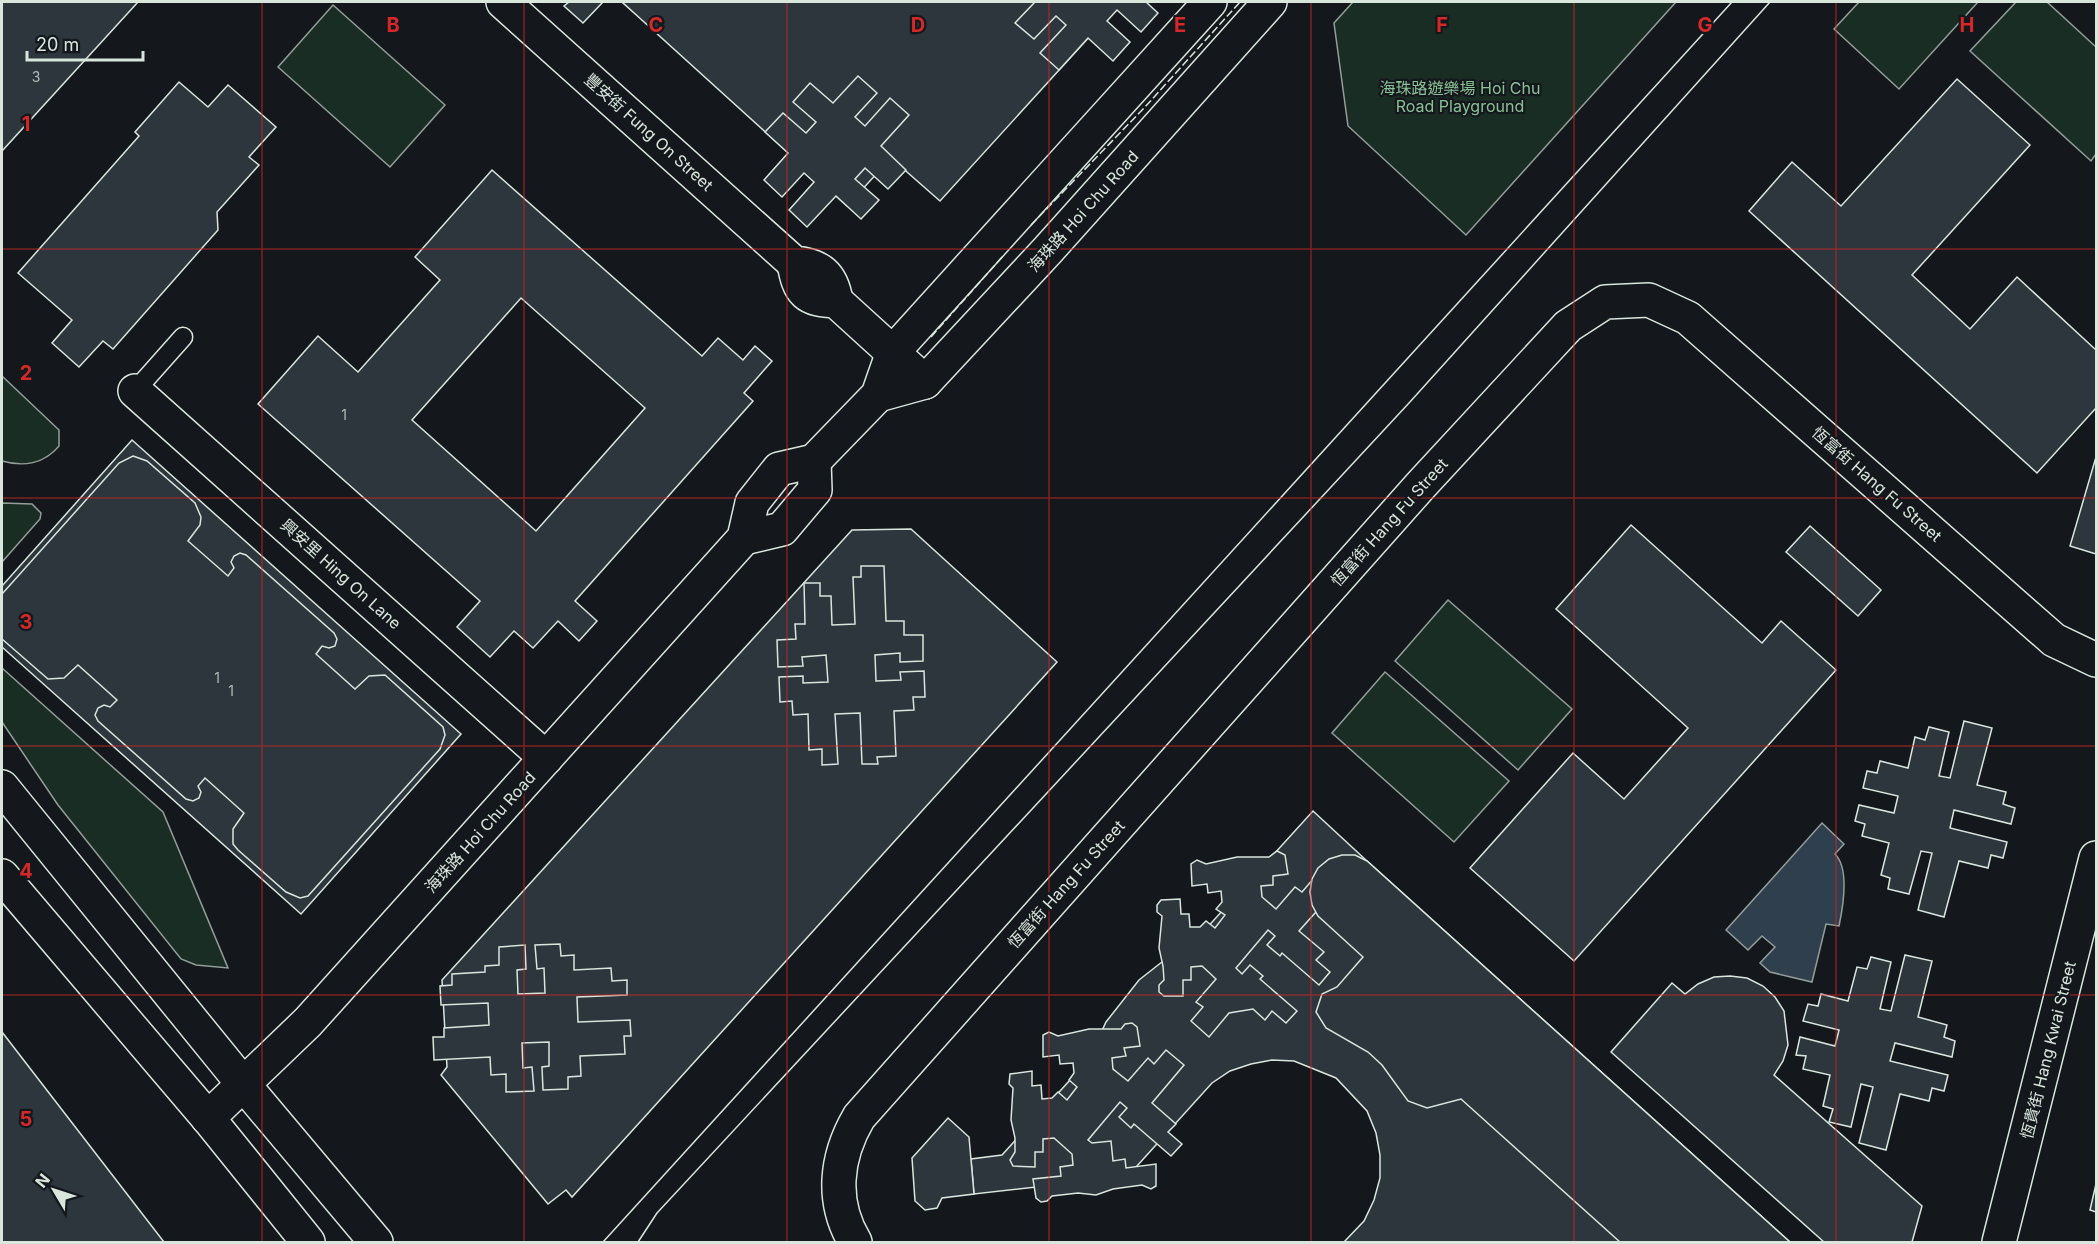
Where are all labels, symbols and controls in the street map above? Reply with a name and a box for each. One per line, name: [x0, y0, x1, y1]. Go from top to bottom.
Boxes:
text: B: [386, 13, 400, 37]
text: C: [649, 13, 663, 37]
text: D: [911, 13, 925, 37]
text: E: [1174, 13, 1186, 37]
text: F: [1436, 13, 1448, 37]
text: G: [1697, 13, 1713, 37]
text: H: [1960, 13, 1974, 37]
scale bar: [27, 24, 142, 62]
text: 20 m: [36, 34, 79, 55]
house number: 3: [32, 68, 40, 85]
street label: 豐安街 Fung On Street: [581, 69, 717, 195]
park label: 海珠路遊樂場 Hoi Chu Road Playground: [1380, 78, 1540, 116]
text: 1: [22, 112, 30, 136]
street label: 海珠路 Hoi Chu Road: [1023, 146, 1143, 276]
text: 2: [20, 361, 32, 385]
house number: 1: [341, 406, 347, 423]
street label: 恆富街 Hang Fu Street: [1808, 422, 1946, 546]
street label: 恆富街 Hang Fu Street: [1326, 454, 1452, 590]
street label: 興安里 Hing On Lane: [277, 515, 405, 633]
text: 3: [20, 610, 32, 634]
house number: 1: [214, 669, 220, 686]
house number: 1: [228, 682, 234, 699]
street label: 海珠路 Hoi Chu Road: [420, 767, 540, 897]
street label: 恆富街 Hang Fu Street: [1003, 816, 1129, 952]
text: 4: [19, 859, 33, 883]
street label: 恆貴街 Hang Kwai Street: [2016, 959, 2080, 1141]
text: 5: [20, 1107, 32, 1131]
north arrow: [24, 1160, 84, 1220]
text: N: [31, 1170, 54, 1192]

